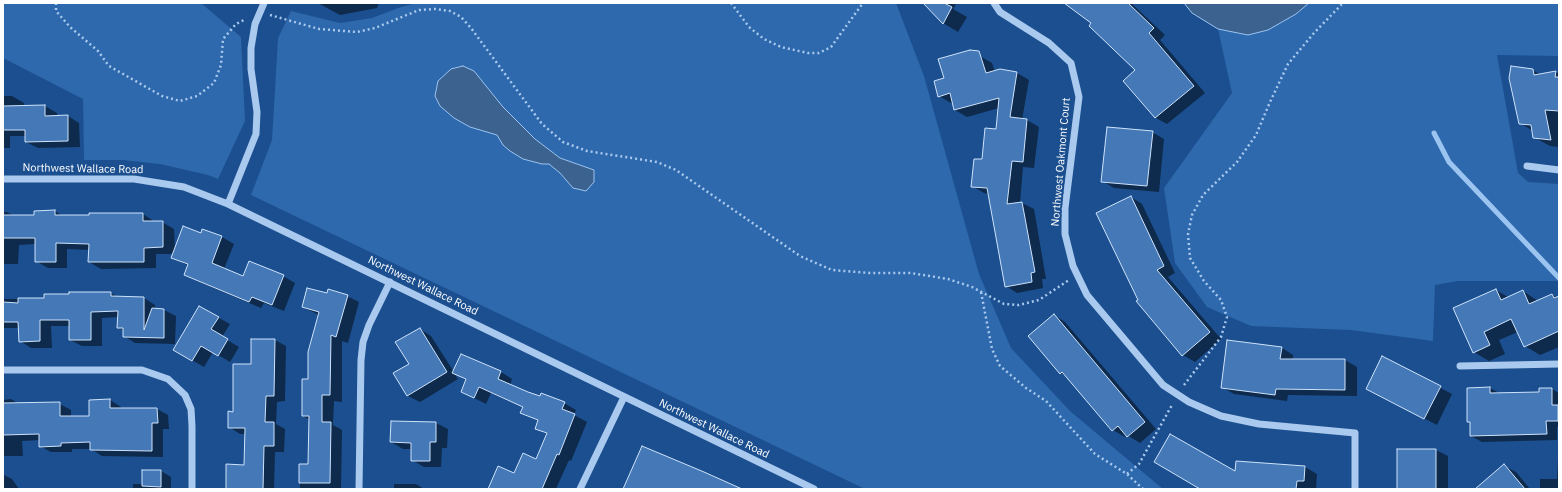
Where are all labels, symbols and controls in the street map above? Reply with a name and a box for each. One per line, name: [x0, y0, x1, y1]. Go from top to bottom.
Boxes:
street label: Northwest Oakmont Court: [1049, 97, 1073, 227]
street label: Northwest Wallace Road: [22, 161, 144, 177]
street label: Northwest Wallace Road: [366, 254, 480, 318]
street label: Northwest Wallace Road: [657, 397, 771, 461]

